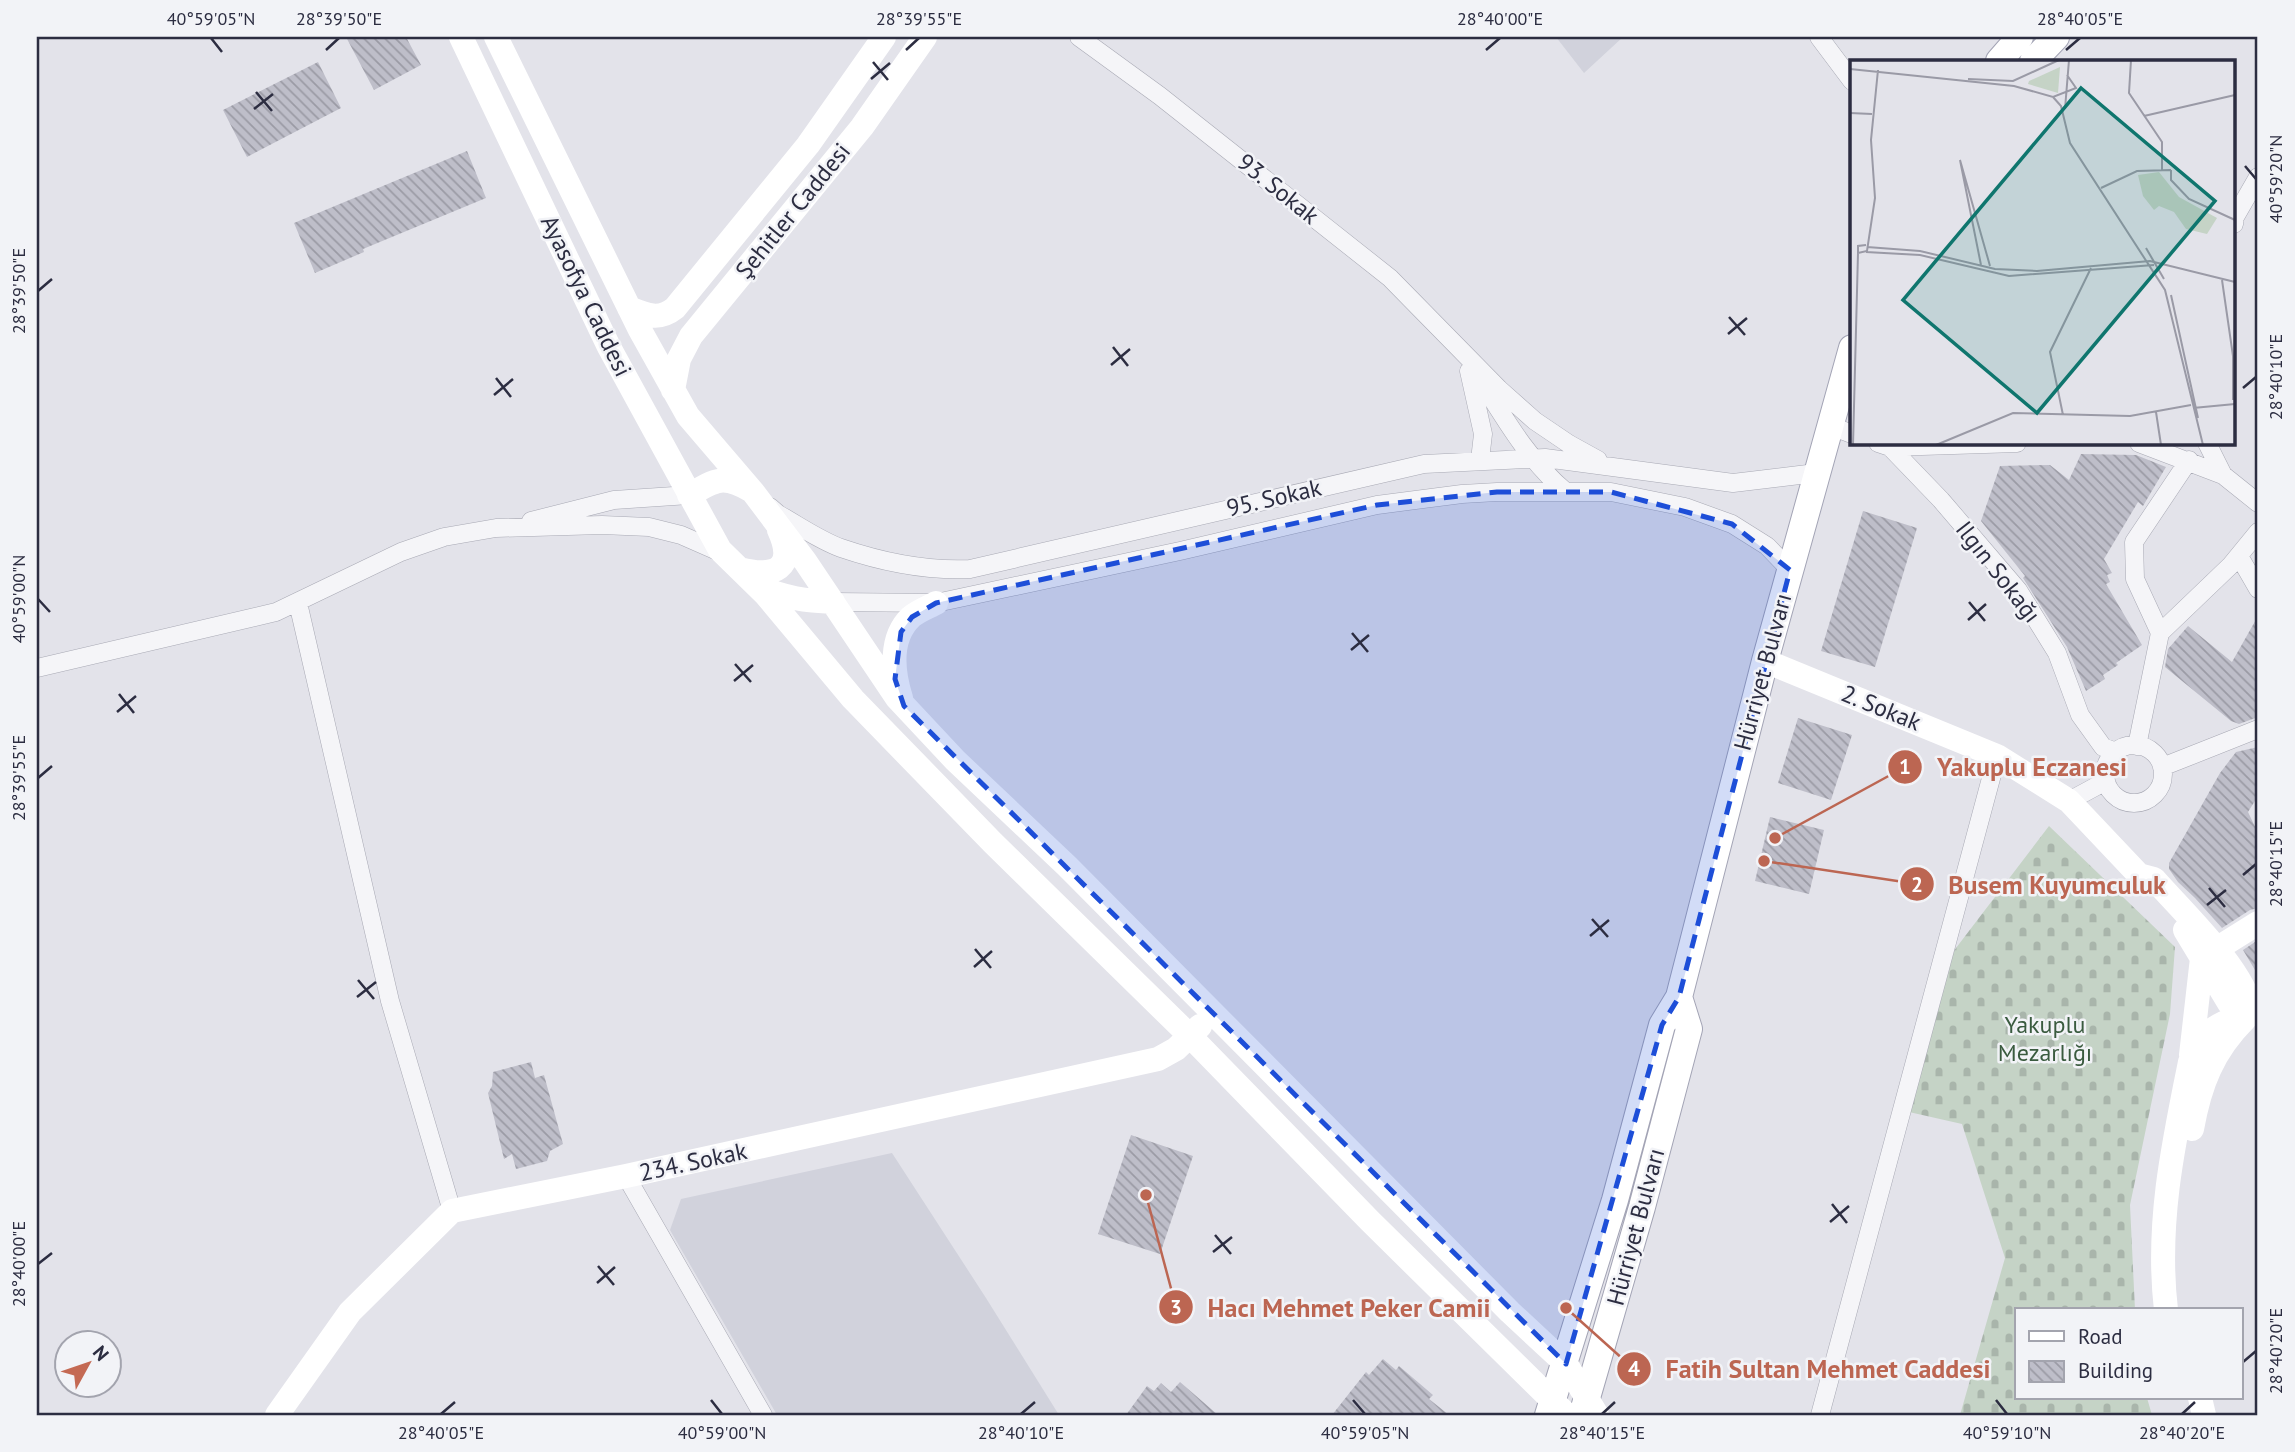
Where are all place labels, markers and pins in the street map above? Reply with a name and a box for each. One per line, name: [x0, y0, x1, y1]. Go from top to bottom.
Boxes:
callout: Yakuplu Eczanesi: [1887, 743, 2141, 790]
callout: Busem Kuyumculuk: [1899, 861, 2180, 908]
callout: Hacı Mehmet Peker Camii: [1158, 1284, 1505, 1331]
callout: Fatih Sultan Mehmet Caddesi: [1617, 1345, 2005, 1392]

